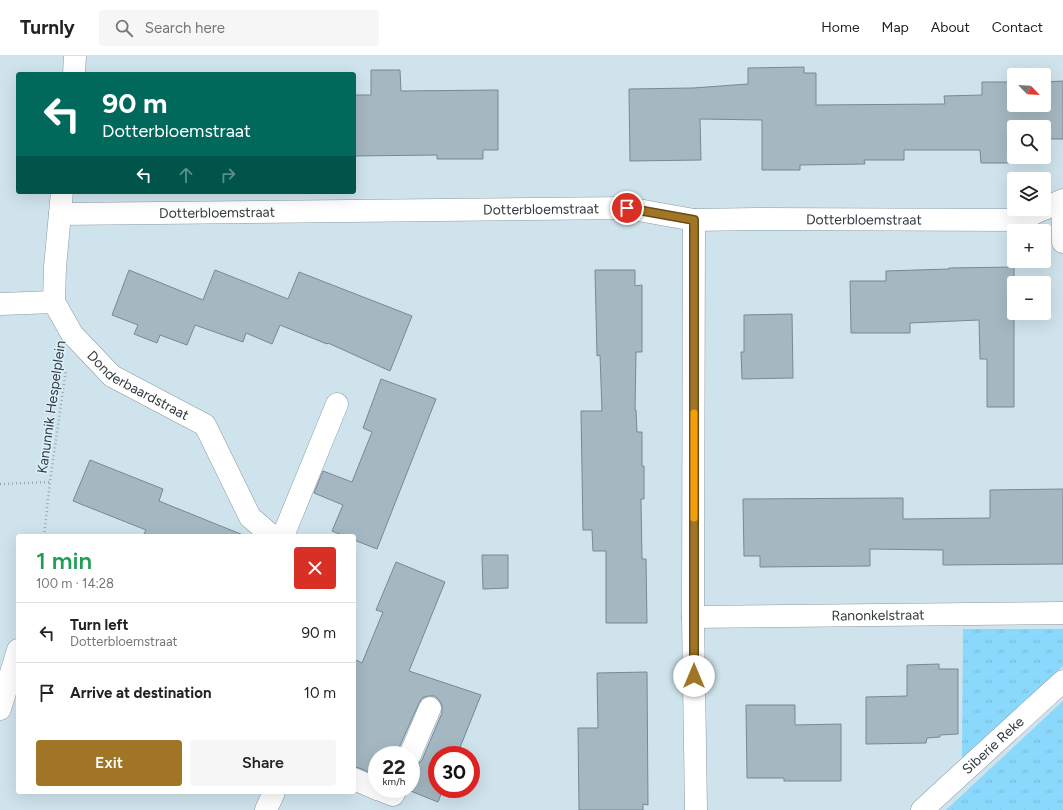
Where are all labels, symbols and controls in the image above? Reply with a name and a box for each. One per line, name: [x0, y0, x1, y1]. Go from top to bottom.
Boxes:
search box: [99, 10, 379, 46]
text: Turnly: [20, 16, 75, 39]
icon: search: [113, 17, 135, 39]
text: Search here: [145, 19, 225, 37]
text: Home: [821, 19, 860, 36]
text: Map: [882, 19, 909, 36]
text: About: [931, 19, 970, 36]
text: Contact: [992, 19, 1043, 36]
north arrow: [1007, 68, 1051, 112]
map controls: [1007, 68, 1051, 320]
text: 90 m: [102, 86, 167, 120]
icon: left: [36, 88, 88, 140]
text: Dotterbloemstraat: [102, 120, 251, 142]
button: search: [1007, 120, 1051, 164]
icon: left: [133, 164, 155, 186]
icon: ahead: [175, 164, 197, 186]
icon: right: [217, 164, 239, 186]
button: layers: [1007, 172, 1051, 216]
pin: [610, 191, 644, 225]
icon: arrive: [616, 197, 638, 219]
street label: Dotterbloemstraat: [483, 200, 599, 219]
street label: Dotterbloemstraat: [159, 204, 275, 222]
street label: Dotterbloemstraat: [806, 211, 922, 229]
button: +: [1007, 224, 1051, 268]
button: −: [1007, 276, 1051, 320]
street label: Kanunnik Hespelplein: [34, 339, 69, 475]
street label: Donderbaardstraat: [83, 347, 192, 424]
text: 1 min: [36, 546, 92, 575]
button: close: [294, 547, 336, 589]
text: 100 m · 14:28: [36, 576, 114, 591]
street label: Ranonkelstraat: [831, 606, 925, 625]
text: Turn left: [70, 616, 128, 634]
icon: left: [36, 622, 58, 644]
text: 90 m: [301, 624, 336, 642]
text: Dotterbloemstraat: [70, 634, 178, 649]
position arrow: [673, 655, 715, 697]
icon: arrive: [36, 682, 58, 704]
text: Arrive at destination: [70, 684, 211, 702]
text: 10 m: [304, 684, 336, 702]
street label: Siberie Reke: [959, 713, 1028, 778]
button: Exit: [36, 740, 182, 786]
button: Share: [190, 740, 336, 786]
speed limit sign: 30: [428, 746, 480, 798]
text: 22: [382, 755, 406, 779]
text: km/h: [383, 775, 405, 788]

